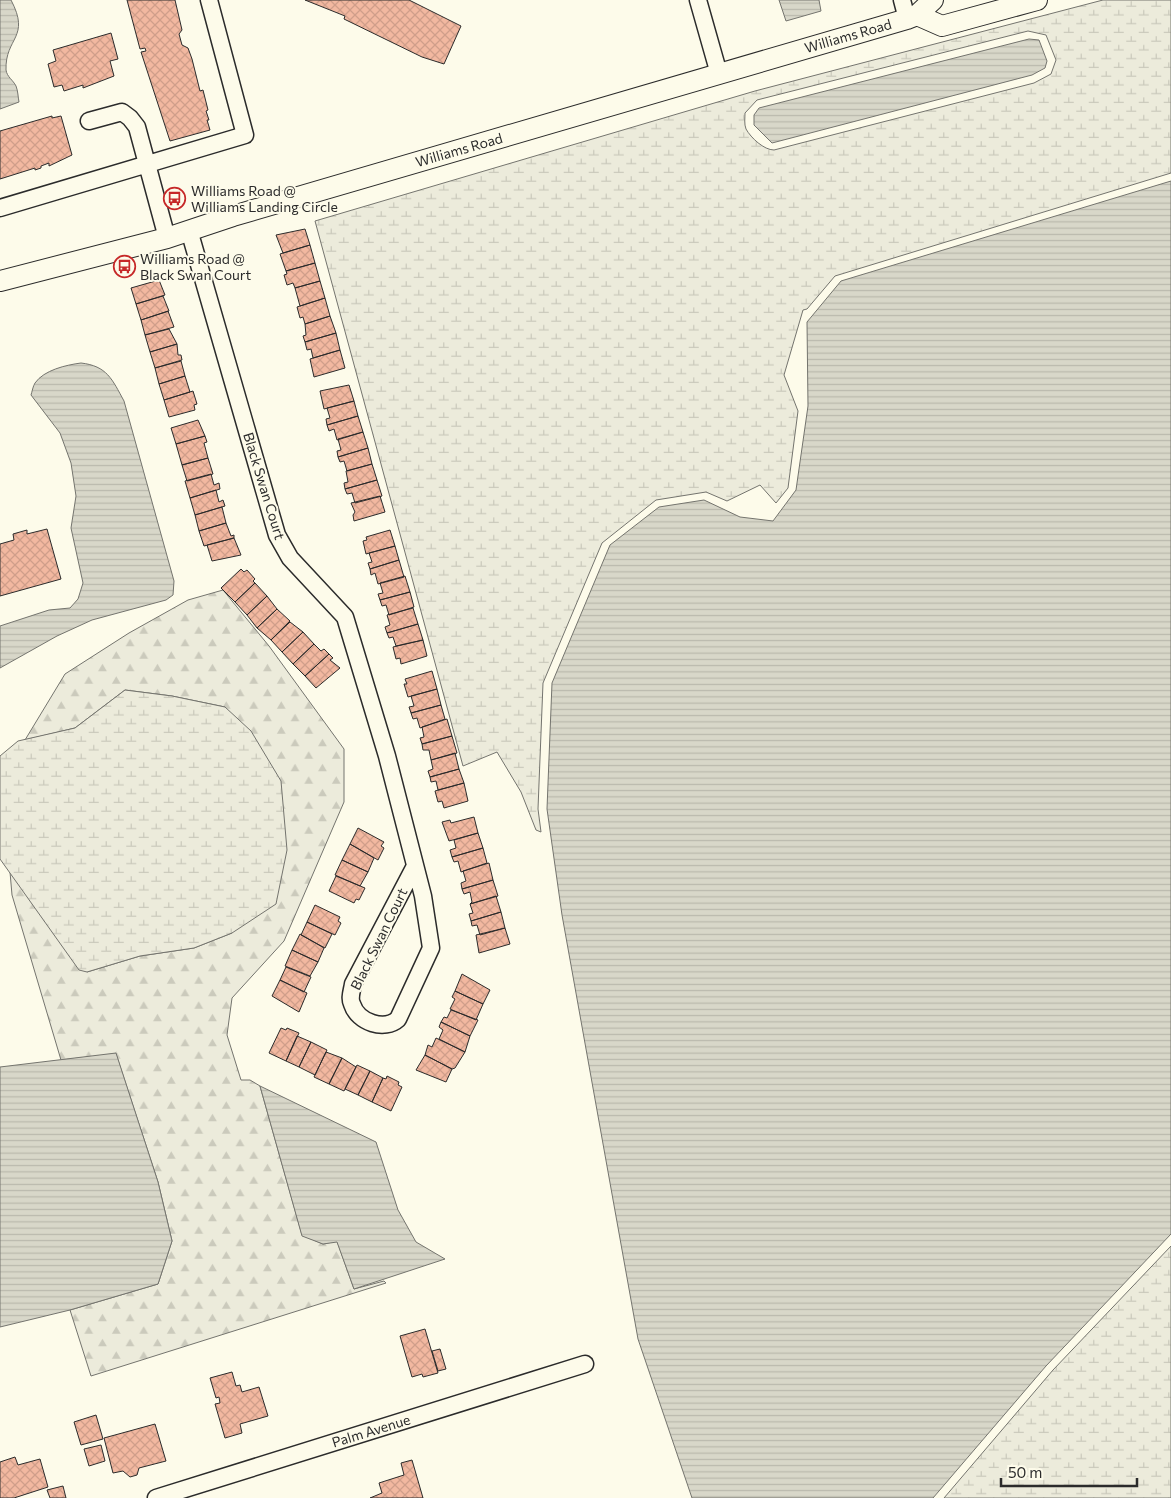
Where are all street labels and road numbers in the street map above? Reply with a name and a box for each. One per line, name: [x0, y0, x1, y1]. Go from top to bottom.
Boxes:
street label: Williams Road: [802, 15, 893, 56]
street label: Williams Road: [413, 129, 504, 170]
street label: Black Swan Court: [240, 430, 289, 542]
street label: Black Swan Court: [347, 885, 411, 992]
street label: Palm Avenue: [330, 1411, 412, 1451]

